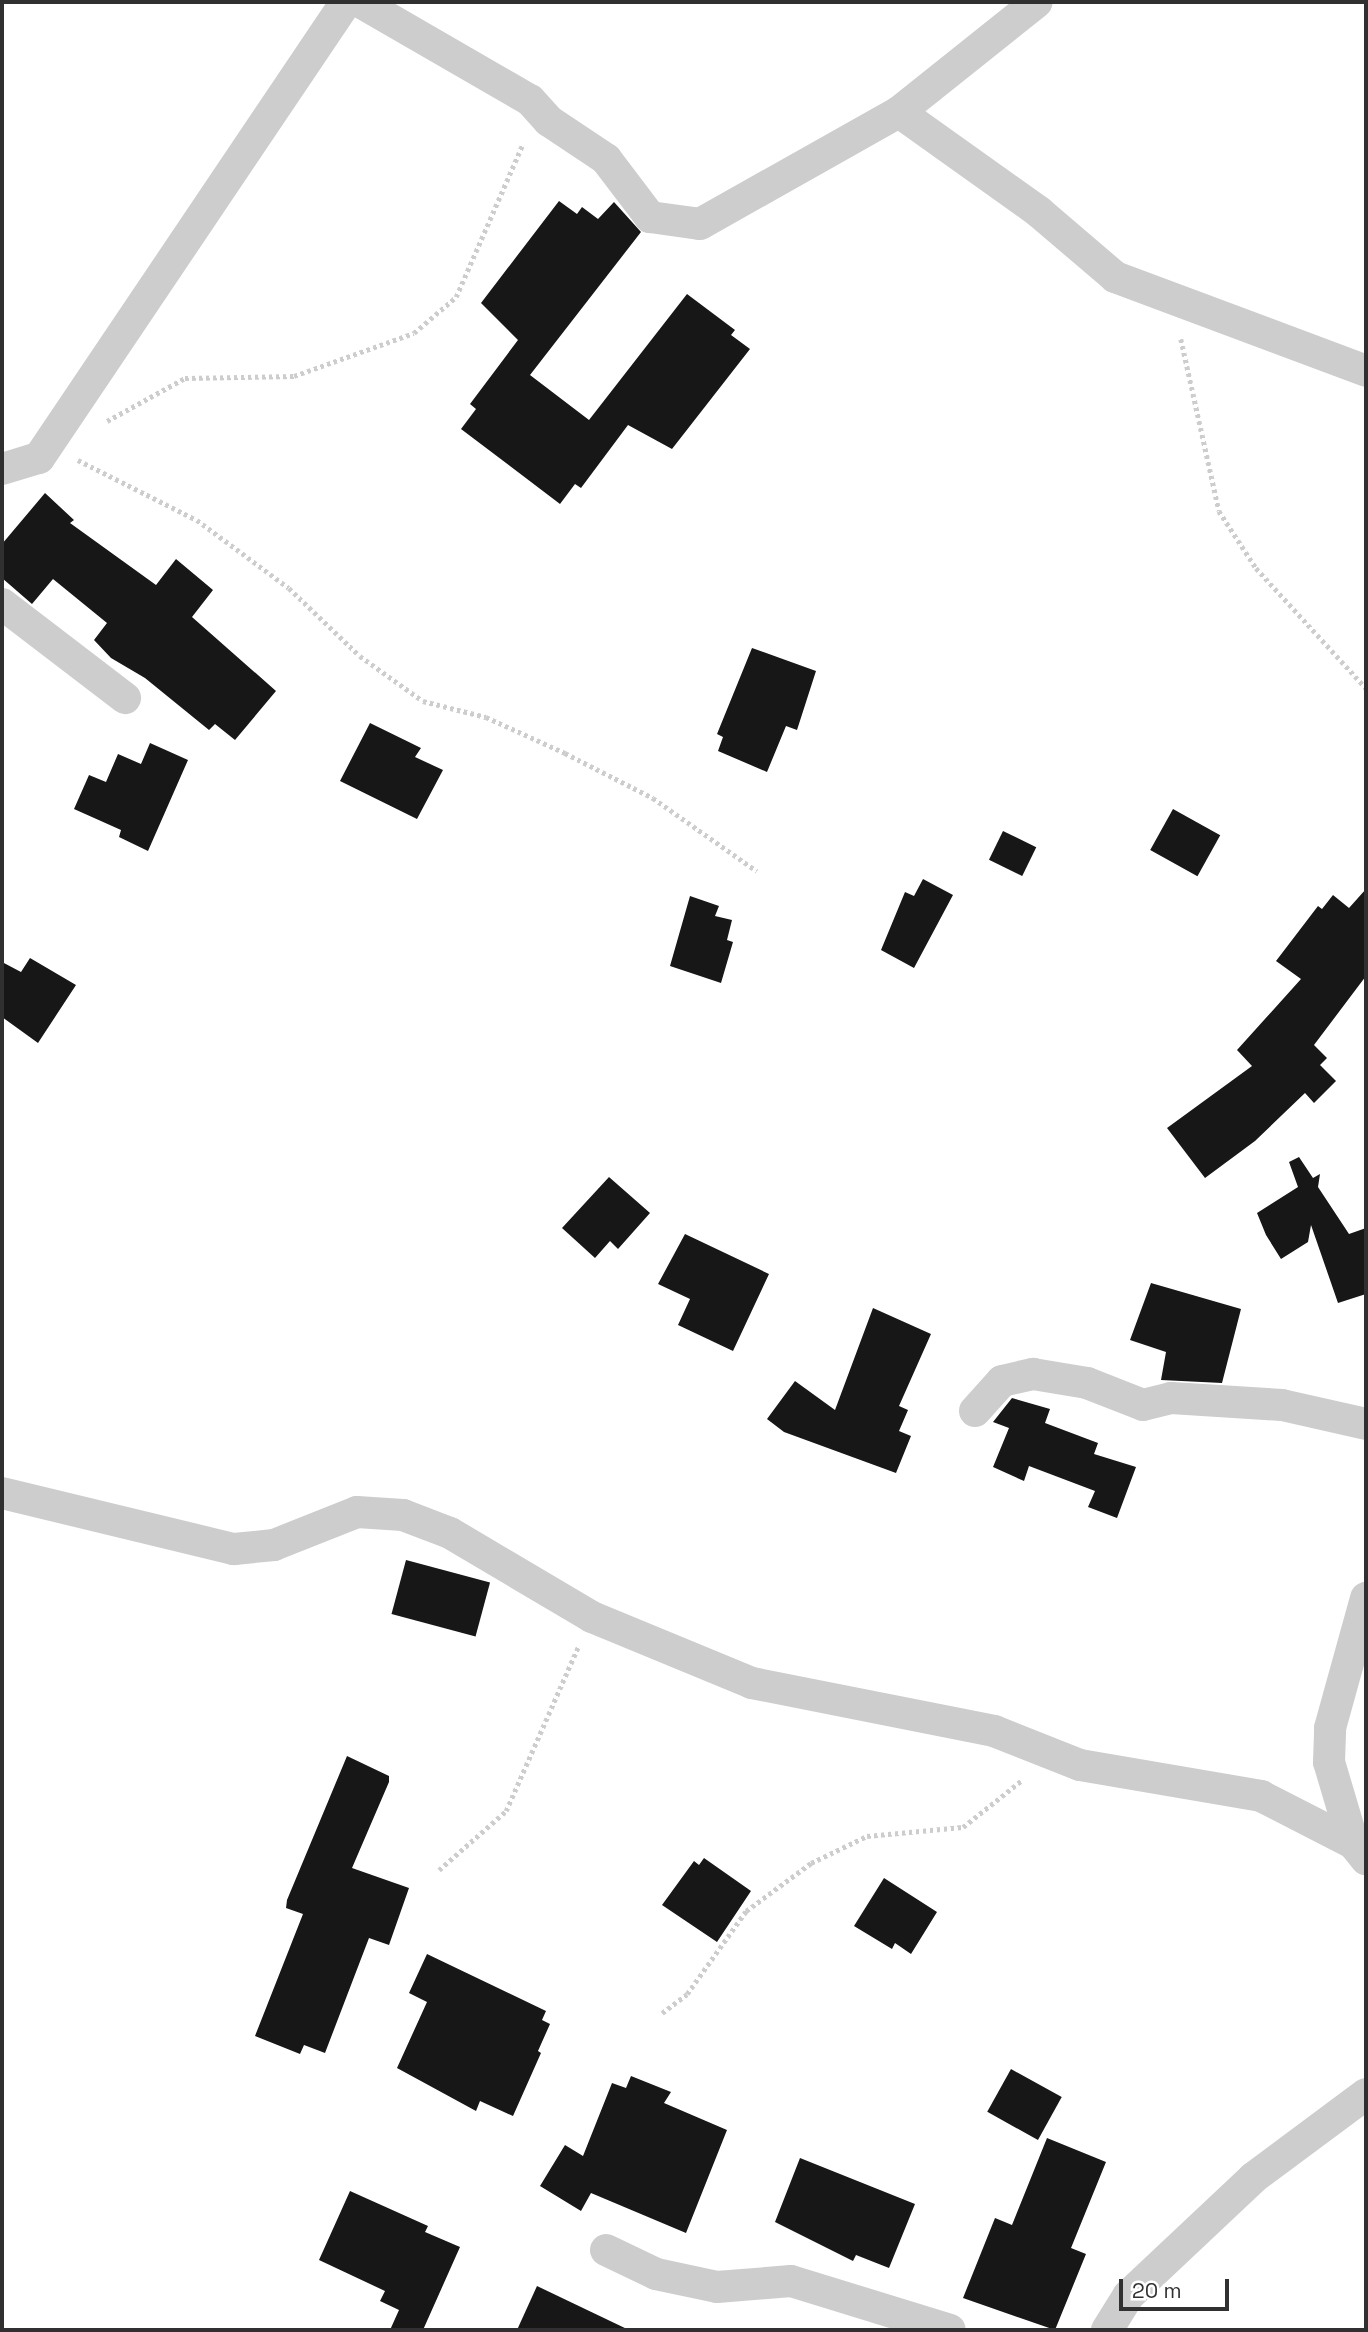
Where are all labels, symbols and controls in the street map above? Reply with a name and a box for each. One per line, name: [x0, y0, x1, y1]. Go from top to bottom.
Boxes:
scale bar: [1123, 2266, 1233, 2310]
text: 20 m: [1132, 2277, 1182, 2304]

